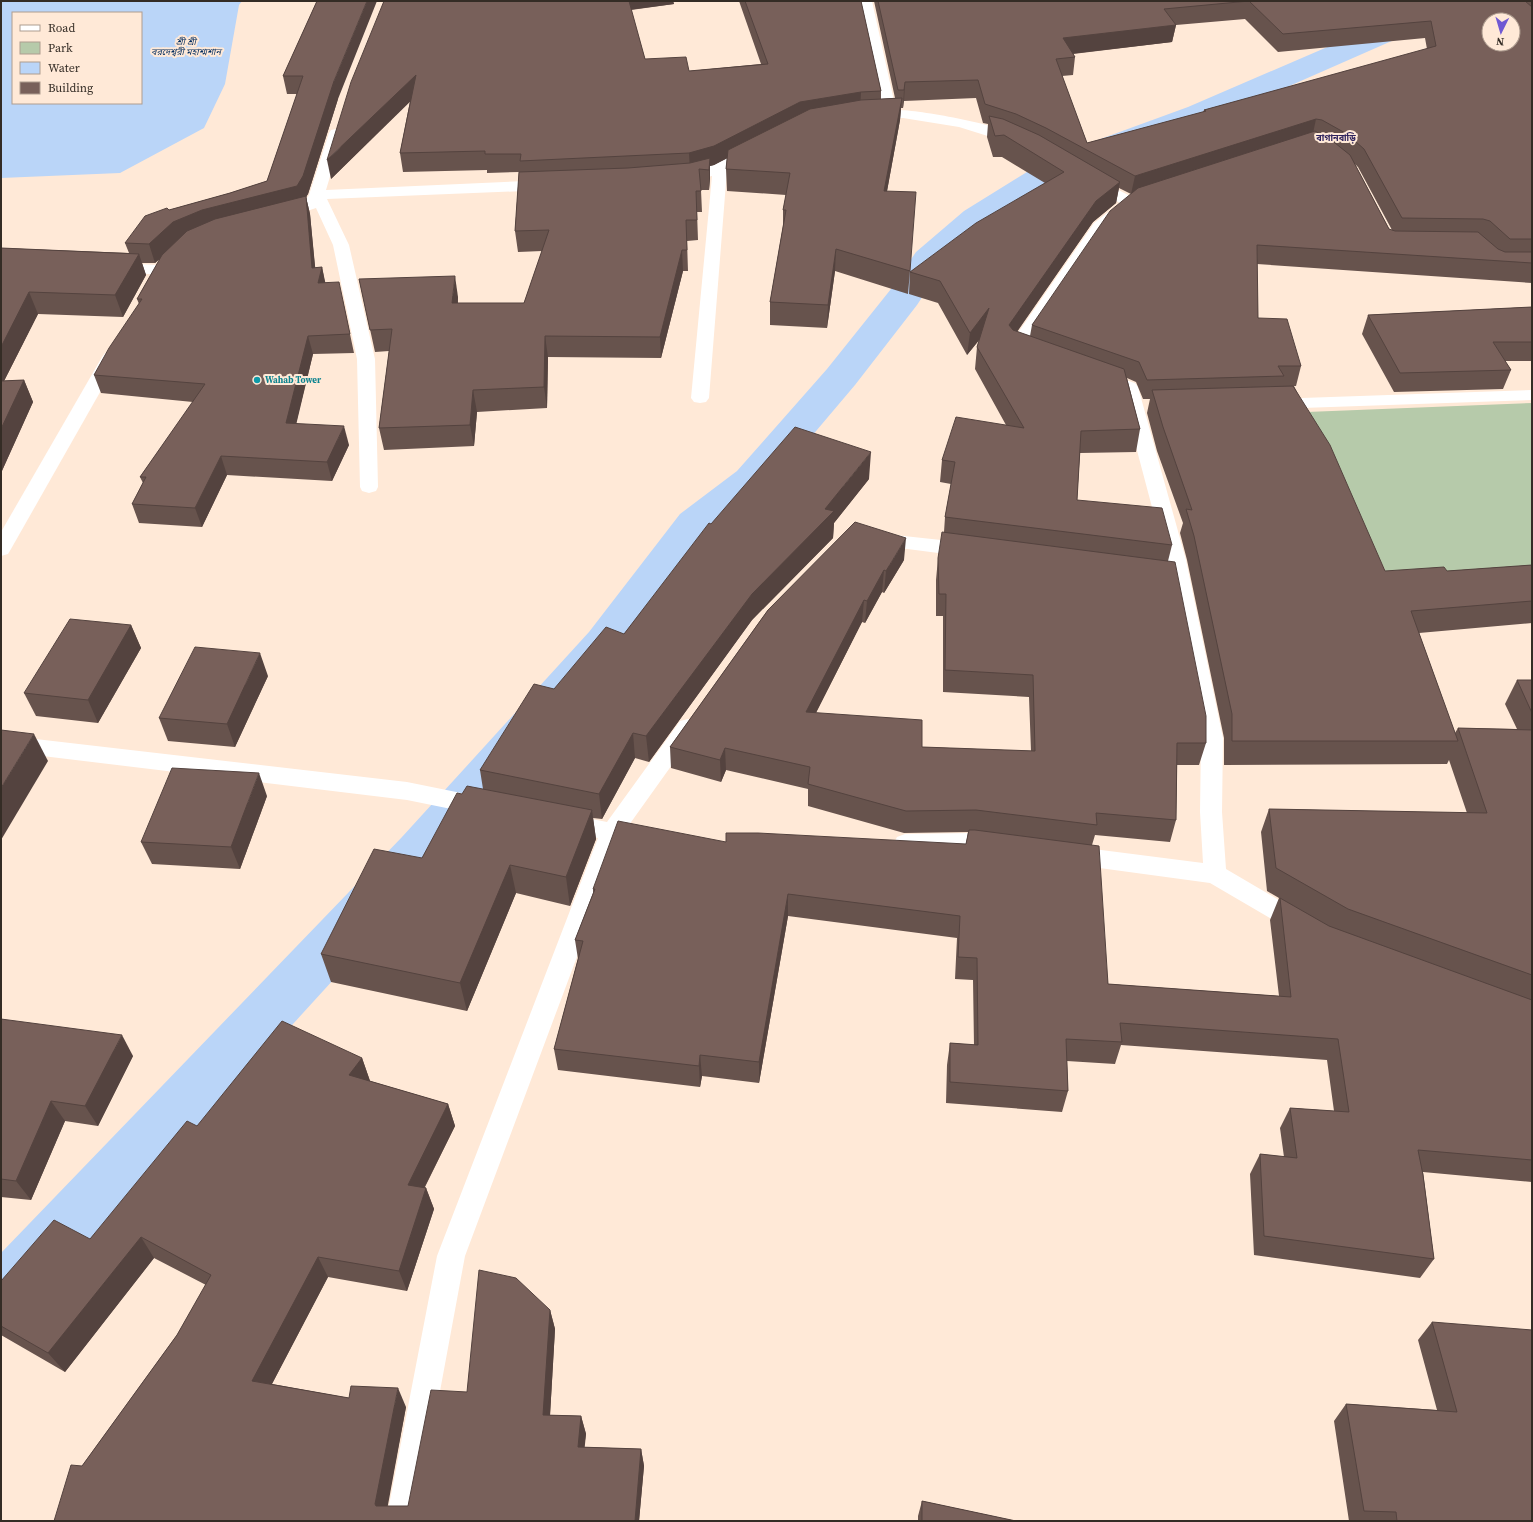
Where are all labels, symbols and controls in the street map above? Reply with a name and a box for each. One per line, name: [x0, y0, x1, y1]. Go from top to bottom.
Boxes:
legend: [12, 12, 142, 104]
north arrow: [1481, 12, 1521, 52]
text: Road: [48, 20, 75, 36]
text: N: [1496, 34, 1505, 49]
water label: শ্রী শ্রী বরদেশ্বরী মহাশ্মশান: [151, 36, 222, 58]
text: Park: [48, 40, 73, 56]
text: Water: [48, 60, 80, 76]
text: Building: [48, 80, 93, 96]
district label: বাগানবাড়ি: [1315, 132, 1356, 144]
place label: Wahab Tower: [265, 374, 322, 386]
marker: Wahab Tower: [252, 375, 262, 385]

